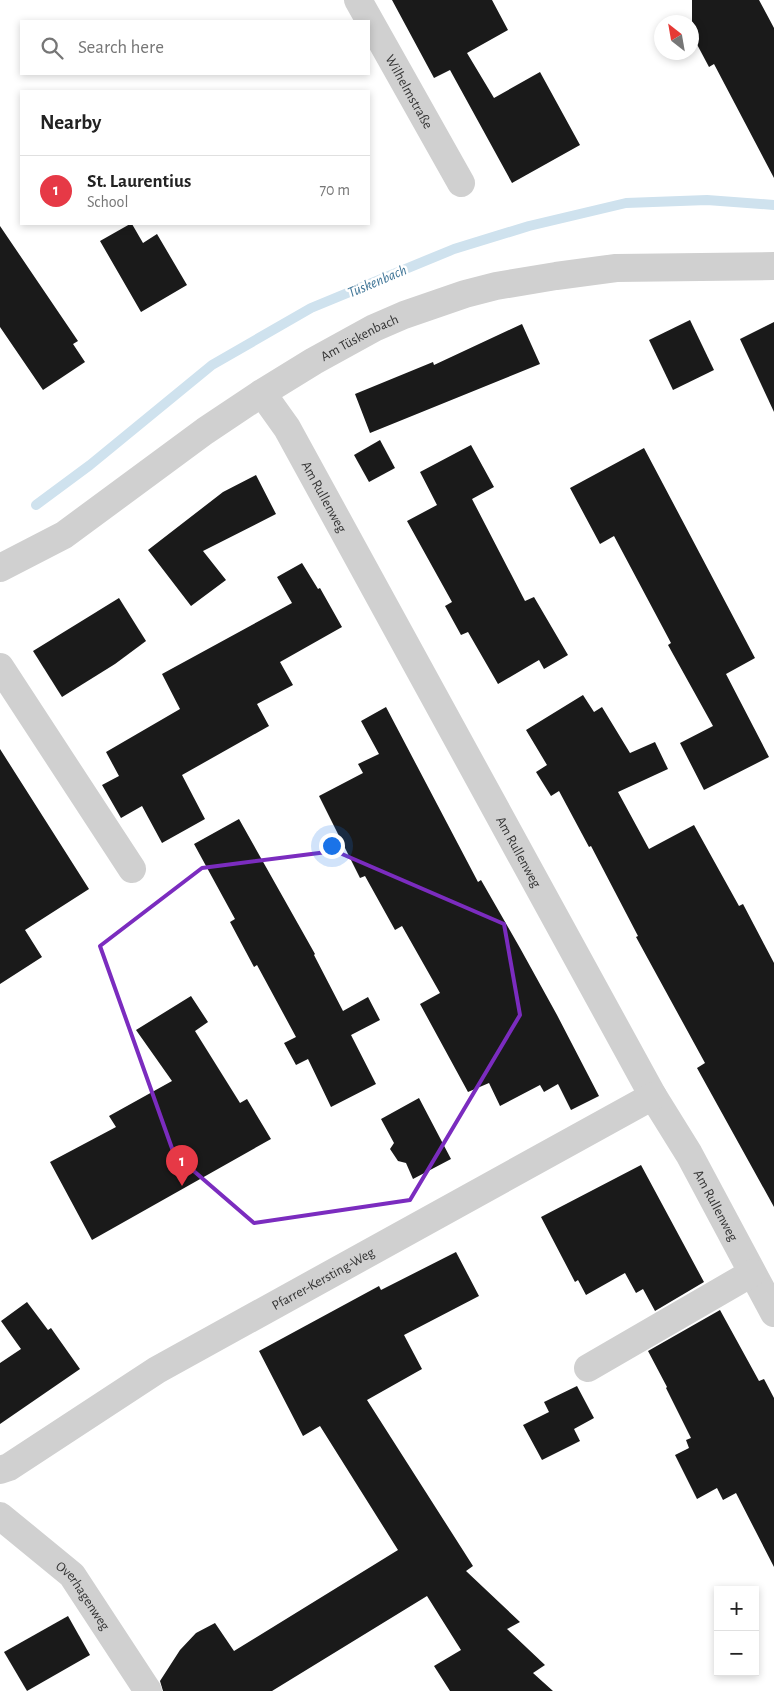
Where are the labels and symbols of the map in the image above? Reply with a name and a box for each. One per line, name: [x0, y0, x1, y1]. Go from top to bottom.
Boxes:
north arrow: [654, 15, 699, 60]
street label: Wilhelmstraße: [382, 53, 435, 131]
water label: Tüskenbach: [345, 262, 409, 301]
street label: Am Tüskenbach: [318, 312, 401, 364]
street label: Am Rullenweg: [299, 459, 349, 535]
street label: Am Rullenweg: [493, 814, 543, 890]
your location: [319, 833, 345, 859]
pin: 1: [166, 1145, 198, 1186]
street label: Am Rullenweg: [691, 1168, 740, 1244]
street label: Pfarrer-Kersting-Weg: [270, 1245, 377, 1313]
street label: Overhagenweg: [53, 1559, 112, 1633]

